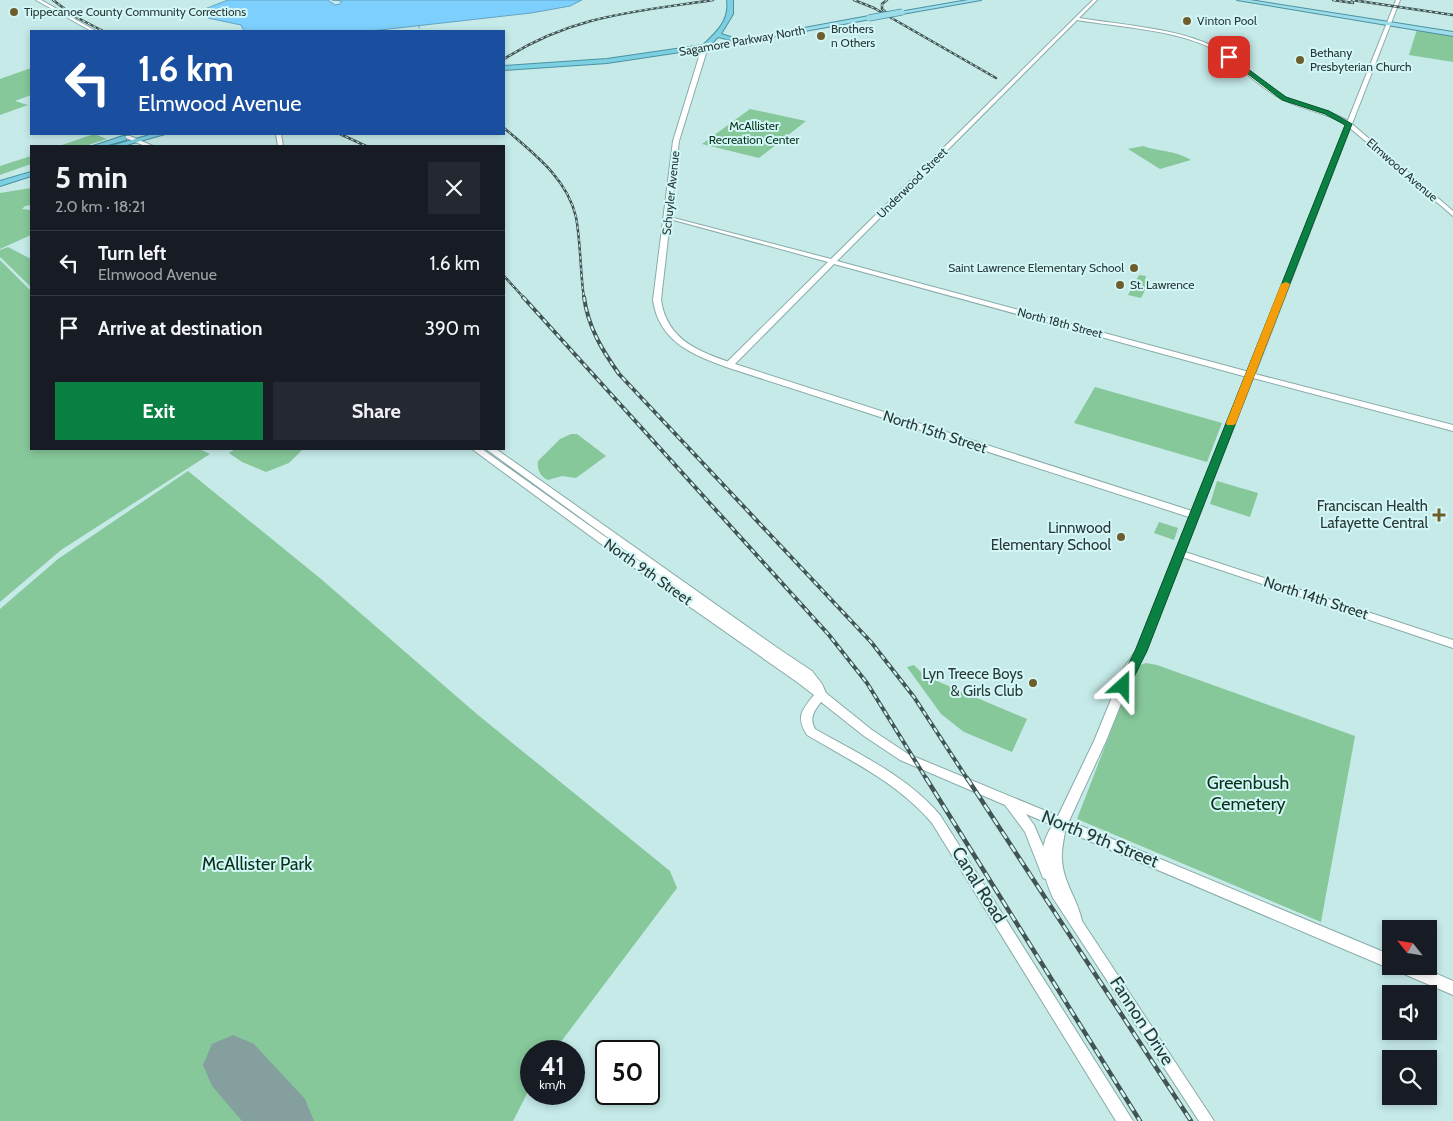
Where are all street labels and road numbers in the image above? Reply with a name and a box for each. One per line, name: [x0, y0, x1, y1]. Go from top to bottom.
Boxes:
street label: Sagamore Parkway North: [678, 22, 806, 59]
street label: Elmwood Avenue: [1364, 135, 1441, 205]
street label: Underwood Street: [873, 144, 950, 221]
street label: Schuyler Avenue: [659, 150, 682, 236]
street label: North 18th Street: [1016, 304, 1104, 341]
street label: North 15th Street: [881, 407, 989, 457]
street label: North 9th Street: [600, 535, 696, 609]
street label: North 14th Street: [1262, 573, 1370, 623]
street label: North 9th Street: [1038, 806, 1162, 872]
street label: Canal Road: [947, 843, 1011, 927]
street label: Fannon Drive: [1105, 972, 1179, 1070]

